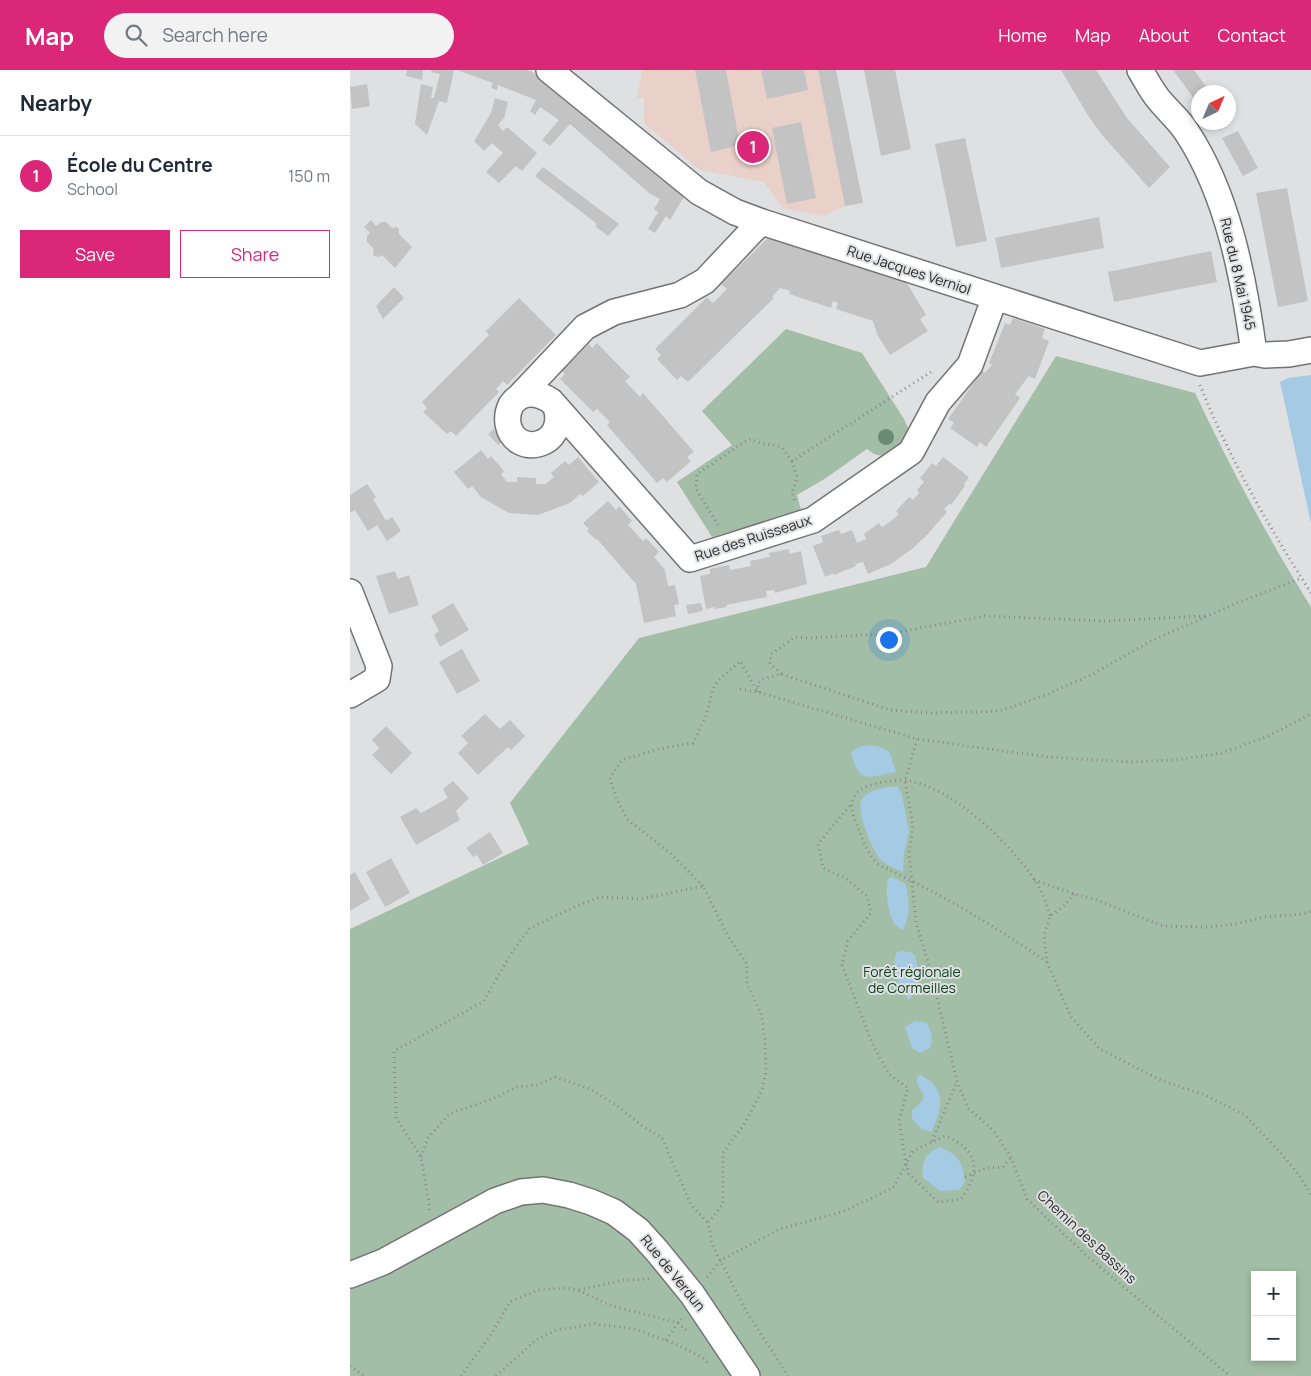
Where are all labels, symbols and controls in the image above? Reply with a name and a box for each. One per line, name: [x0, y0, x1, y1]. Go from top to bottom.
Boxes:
search box: [104, 13, 454, 58]
text: Map: [25, 19, 74, 52]
icon: search: [122, 21, 150, 49]
text: Search here: [162, 22, 268, 48]
text: Home: [998, 23, 1047, 47]
text: Map: [1075, 23, 1111, 47]
text: About: [1139, 23, 1189, 47]
text: Contact: [1217, 23, 1286, 47]
north arrow: [1191, 85, 1236, 130]
text: Nearby: [20, 89, 92, 117]
pin: 1: [737, 128, 769, 166]
text: École du Centre: [67, 152, 213, 178]
text: 1: [32, 165, 40, 187]
text: 150 m: [288, 165, 330, 187]
text: School: [67, 178, 118, 200]
street label: Rue du 8 Mai 1945: [1216, 216, 1261, 332]
button: Save: [20, 230, 170, 278]
button: Share: [180, 230, 330, 278]
street label: Rue Jacques Verniol: [845, 241, 973, 299]
street label: Rue des Ruisseaux: [692, 510, 814, 565]
your location: [876, 627, 902, 653]
park label: Forêt régionale de Cormeilles: [863, 962, 961, 997]
street label: Chemin des Bassins: [1034, 1186, 1141, 1288]
street label: Rue de Verdun: [637, 1231, 710, 1315]
map controls: [1251, 1271, 1296, 1361]
button: +: [1251, 1271, 1296, 1316]
button: −: [1251, 1316, 1296, 1361]

